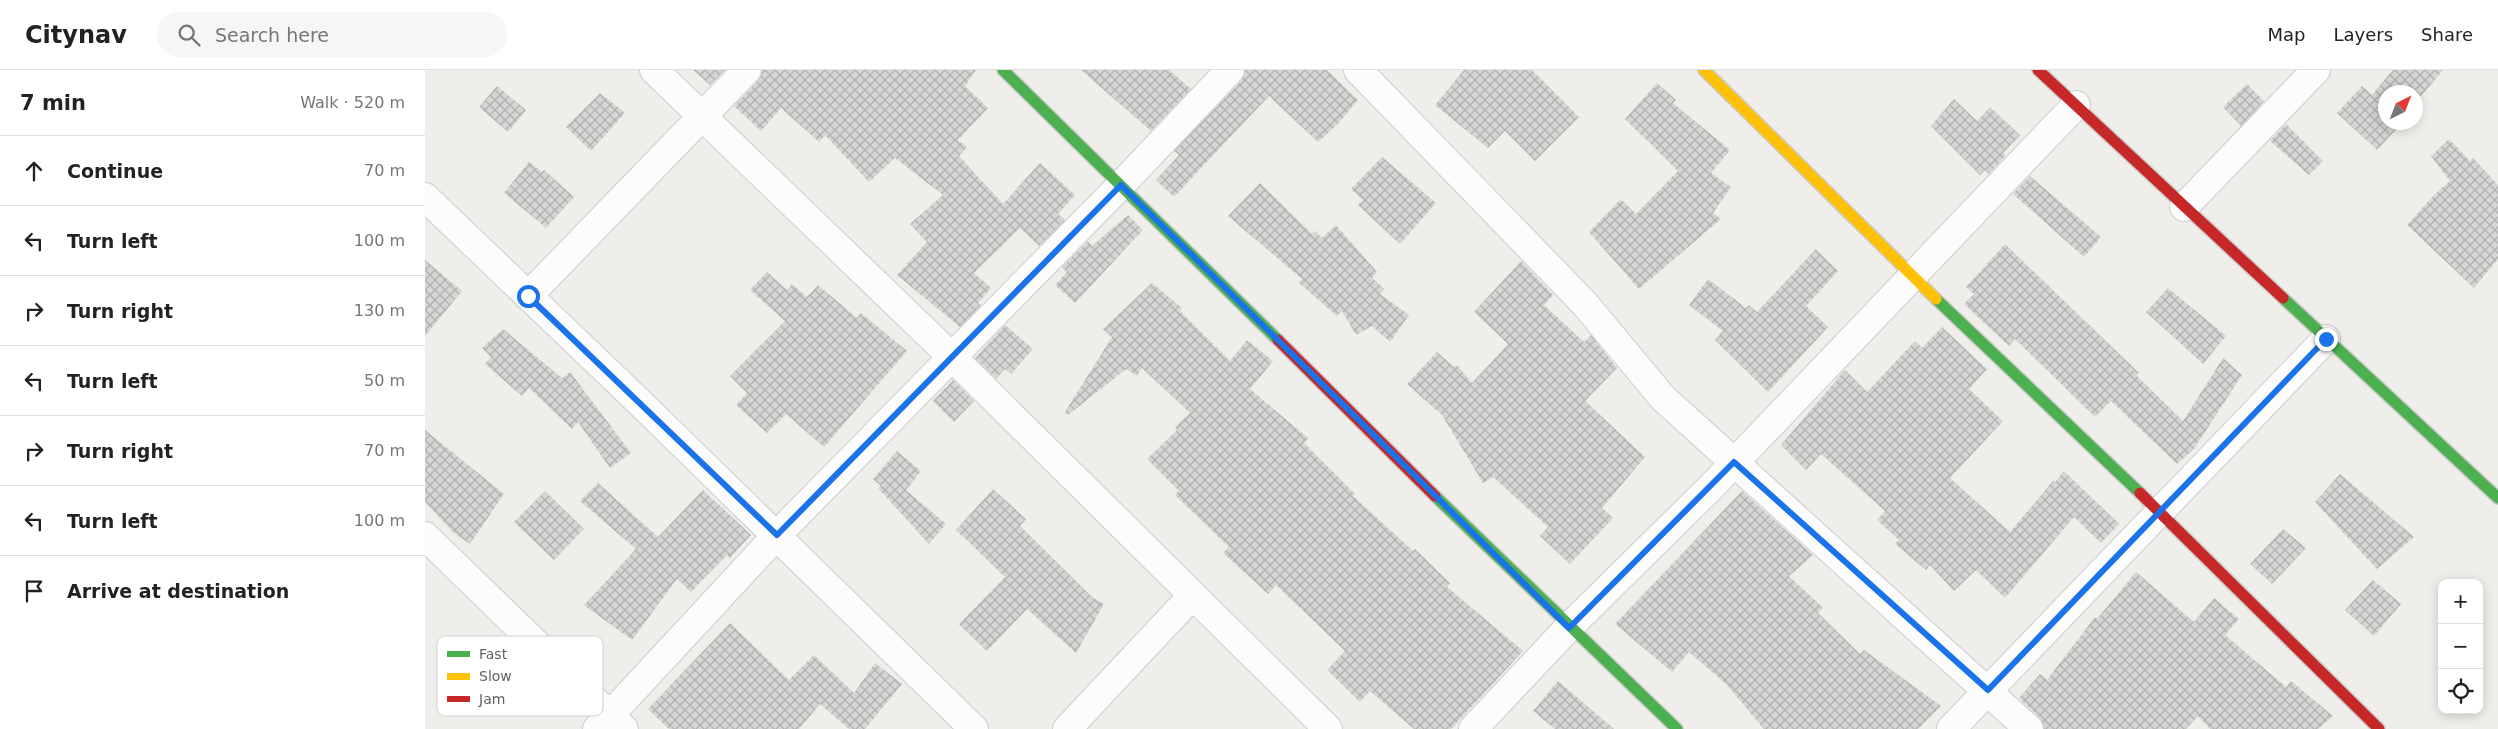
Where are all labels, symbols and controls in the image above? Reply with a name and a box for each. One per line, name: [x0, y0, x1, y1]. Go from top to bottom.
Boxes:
search box: [157, 12, 507, 57]
text: Citynav: [25, 21, 127, 49]
icon: search: [175, 21, 203, 49]
text: Search here: [215, 24, 329, 46]
text: Map: [2267, 24, 2305, 45]
text: Layers: [2333, 24, 2393, 45]
text: Share: [2421, 24, 2473, 45]
north arrow: [2378, 85, 2423, 130]
text: 7 min: [20, 91, 86, 115]
text: Walk · 520 m: [300, 93, 405, 112]
icon: ahead: [20, 157, 48, 185]
text: Continue: [67, 160, 163, 182]
text: 70 m: [364, 161, 405, 180]
icon: left: [20, 227, 48, 255]
text: Turn left: [67, 230, 158, 252]
text: 100 m: [354, 231, 405, 250]
route start: [517, 285, 540, 308]
icon: right: [20, 297, 48, 325]
text: Turn right: [67, 300, 173, 322]
text: 130 m: [354, 301, 405, 320]
route end: [2315, 328, 2338, 351]
icon: left: [20, 367, 48, 395]
text: Turn left: [67, 370, 158, 392]
text: 50 m: [364, 371, 405, 390]
icon: right: [20, 437, 48, 465]
text: Turn right: [67, 440, 173, 462]
text: 70 m: [364, 441, 405, 460]
icon: left: [20, 507, 48, 535]
text: Turn left: [67, 510, 158, 532]
text: 100 m: [354, 511, 405, 530]
icon: arrive: [20, 577, 48, 605]
map controls: [2438, 579, 2483, 714]
button: +: [2438, 579, 2483, 624]
text: Arrive at destination: [67, 580, 289, 602]
button: −: [2438, 624, 2483, 669]
legend: [437, 636, 603, 716]
text: Fast: [479, 646, 508, 662]
text: Slow: [479, 668, 512, 684]
button: locate: [2438, 669, 2483, 714]
text: Jam: [478, 691, 505, 707]

